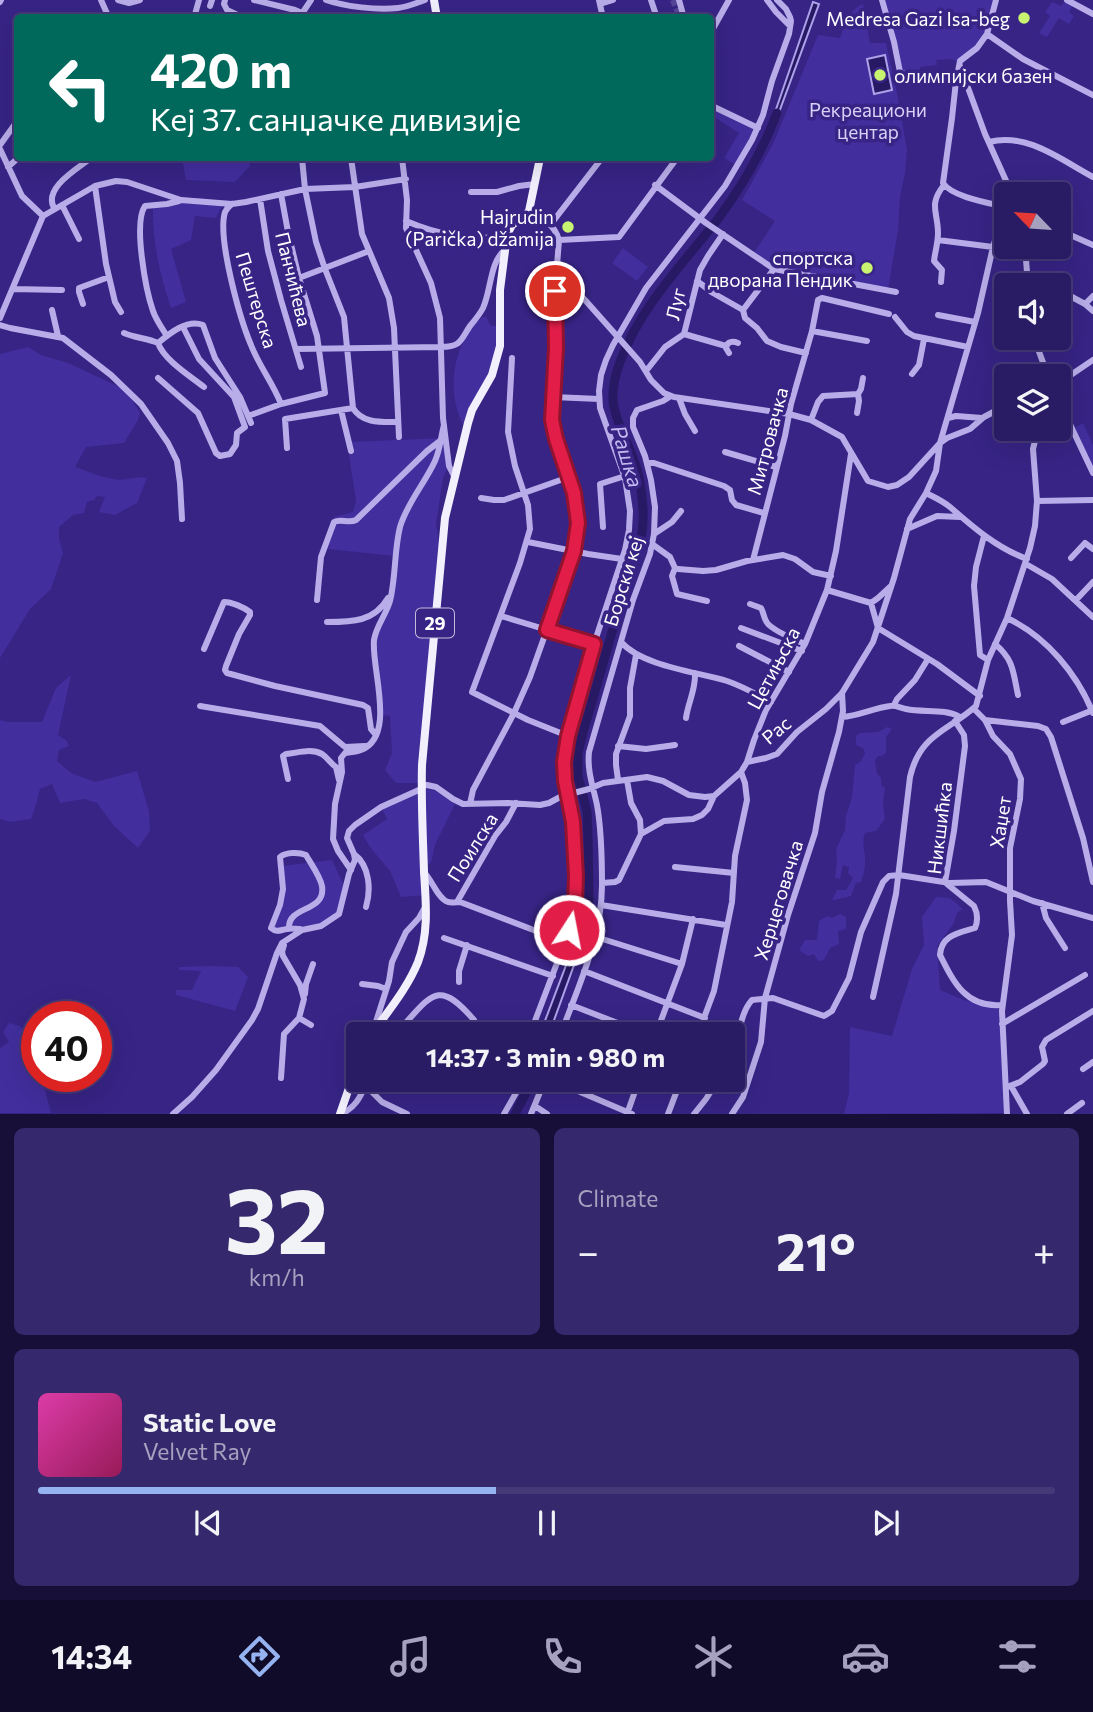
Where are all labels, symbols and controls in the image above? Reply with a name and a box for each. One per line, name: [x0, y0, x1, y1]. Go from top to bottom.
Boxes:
place label: Medresa Gazi Isa-beg: [826, 7, 1010, 30]
marker: Medresa Gazi Isa-beg: [1016, 10, 1032, 26]
text: 420 m: [150, 38, 292, 98]
icon: left: [35, 42, 126, 133]
place label: олимпијски базен: [894, 64, 1053, 87]
marker: олимпијски базен: [872, 67, 888, 83]
text: Кеј 37. санџачке дивизије: [150, 98, 521, 138]
park label: Рекреациони центар: [809, 98, 927, 143]
north arrow: [994, 182, 1071, 259]
map controls: [994, 182, 1071, 441]
place label: Hajrudin (Parička) džamija: [405, 205, 554, 250]
marker: Hajrudin (Parička) džamija: [560, 219, 576, 235]
street label: Панчићева: [271, 229, 317, 329]
place label: спортска дворана Пендик: [708, 246, 853, 291]
street label: Пештерска: [231, 249, 283, 351]
marker: спортска дворана Пендик: [859, 260, 875, 276]
pin: [525, 261, 585, 321]
icon: arrive: [536, 272, 574, 310]
button: sound: [994, 273, 1071, 350]
street label: Луг: [660, 286, 690, 322]
button: layers: [994, 364, 1071, 441]
street label: Митровачка: [742, 385, 792, 497]
water label: Рашка: [607, 422, 649, 490]
street label: Борски кеј: [598, 533, 648, 629]
road number: 29: [416, 608, 454, 638]
street label: Цетињска: [742, 623, 804, 713]
street label: Рас: [757, 711, 795, 749]
street label: Никшићка: [922, 781, 956, 875]
street label: Хаџет: [985, 794, 1015, 850]
street label: Поилска: [442, 808, 502, 886]
street label: Херцеговачка: [749, 837, 807, 963]
position arrow: [532, 893, 606, 967]
speed limit sign: 40: [21, 1001, 112, 1092]
text: 14:37 · 3 min · 980 m: [426, 1041, 665, 1072]
text: 32: [225, 1161, 329, 1273]
text: Climate: [578, 1184, 659, 1212]
text: 21°: [776, 1218, 856, 1282]
text: −: [578, 1227, 599, 1274]
text: +: [1033, 1227, 1055, 1274]
text: km/h: [249, 1263, 305, 1291]
text: Static Love: [143, 1406, 276, 1437]
text: Velvet Ray: [143, 1437, 251, 1465]
icon: previous: [189, 1504, 227, 1542]
icon: pause: [528, 1504, 566, 1542]
icon: next: [867, 1504, 905, 1542]
icon: directions: [235, 1632, 284, 1681]
icon: music: [386, 1632, 435, 1681]
icon: phone: [538, 1632, 587, 1681]
icon: climate: [689, 1632, 738, 1681]
icon: car: [841, 1632, 890, 1681]
icon: filters: [993, 1632, 1042, 1681]
text: 14:34: [51, 1636, 132, 1676]

